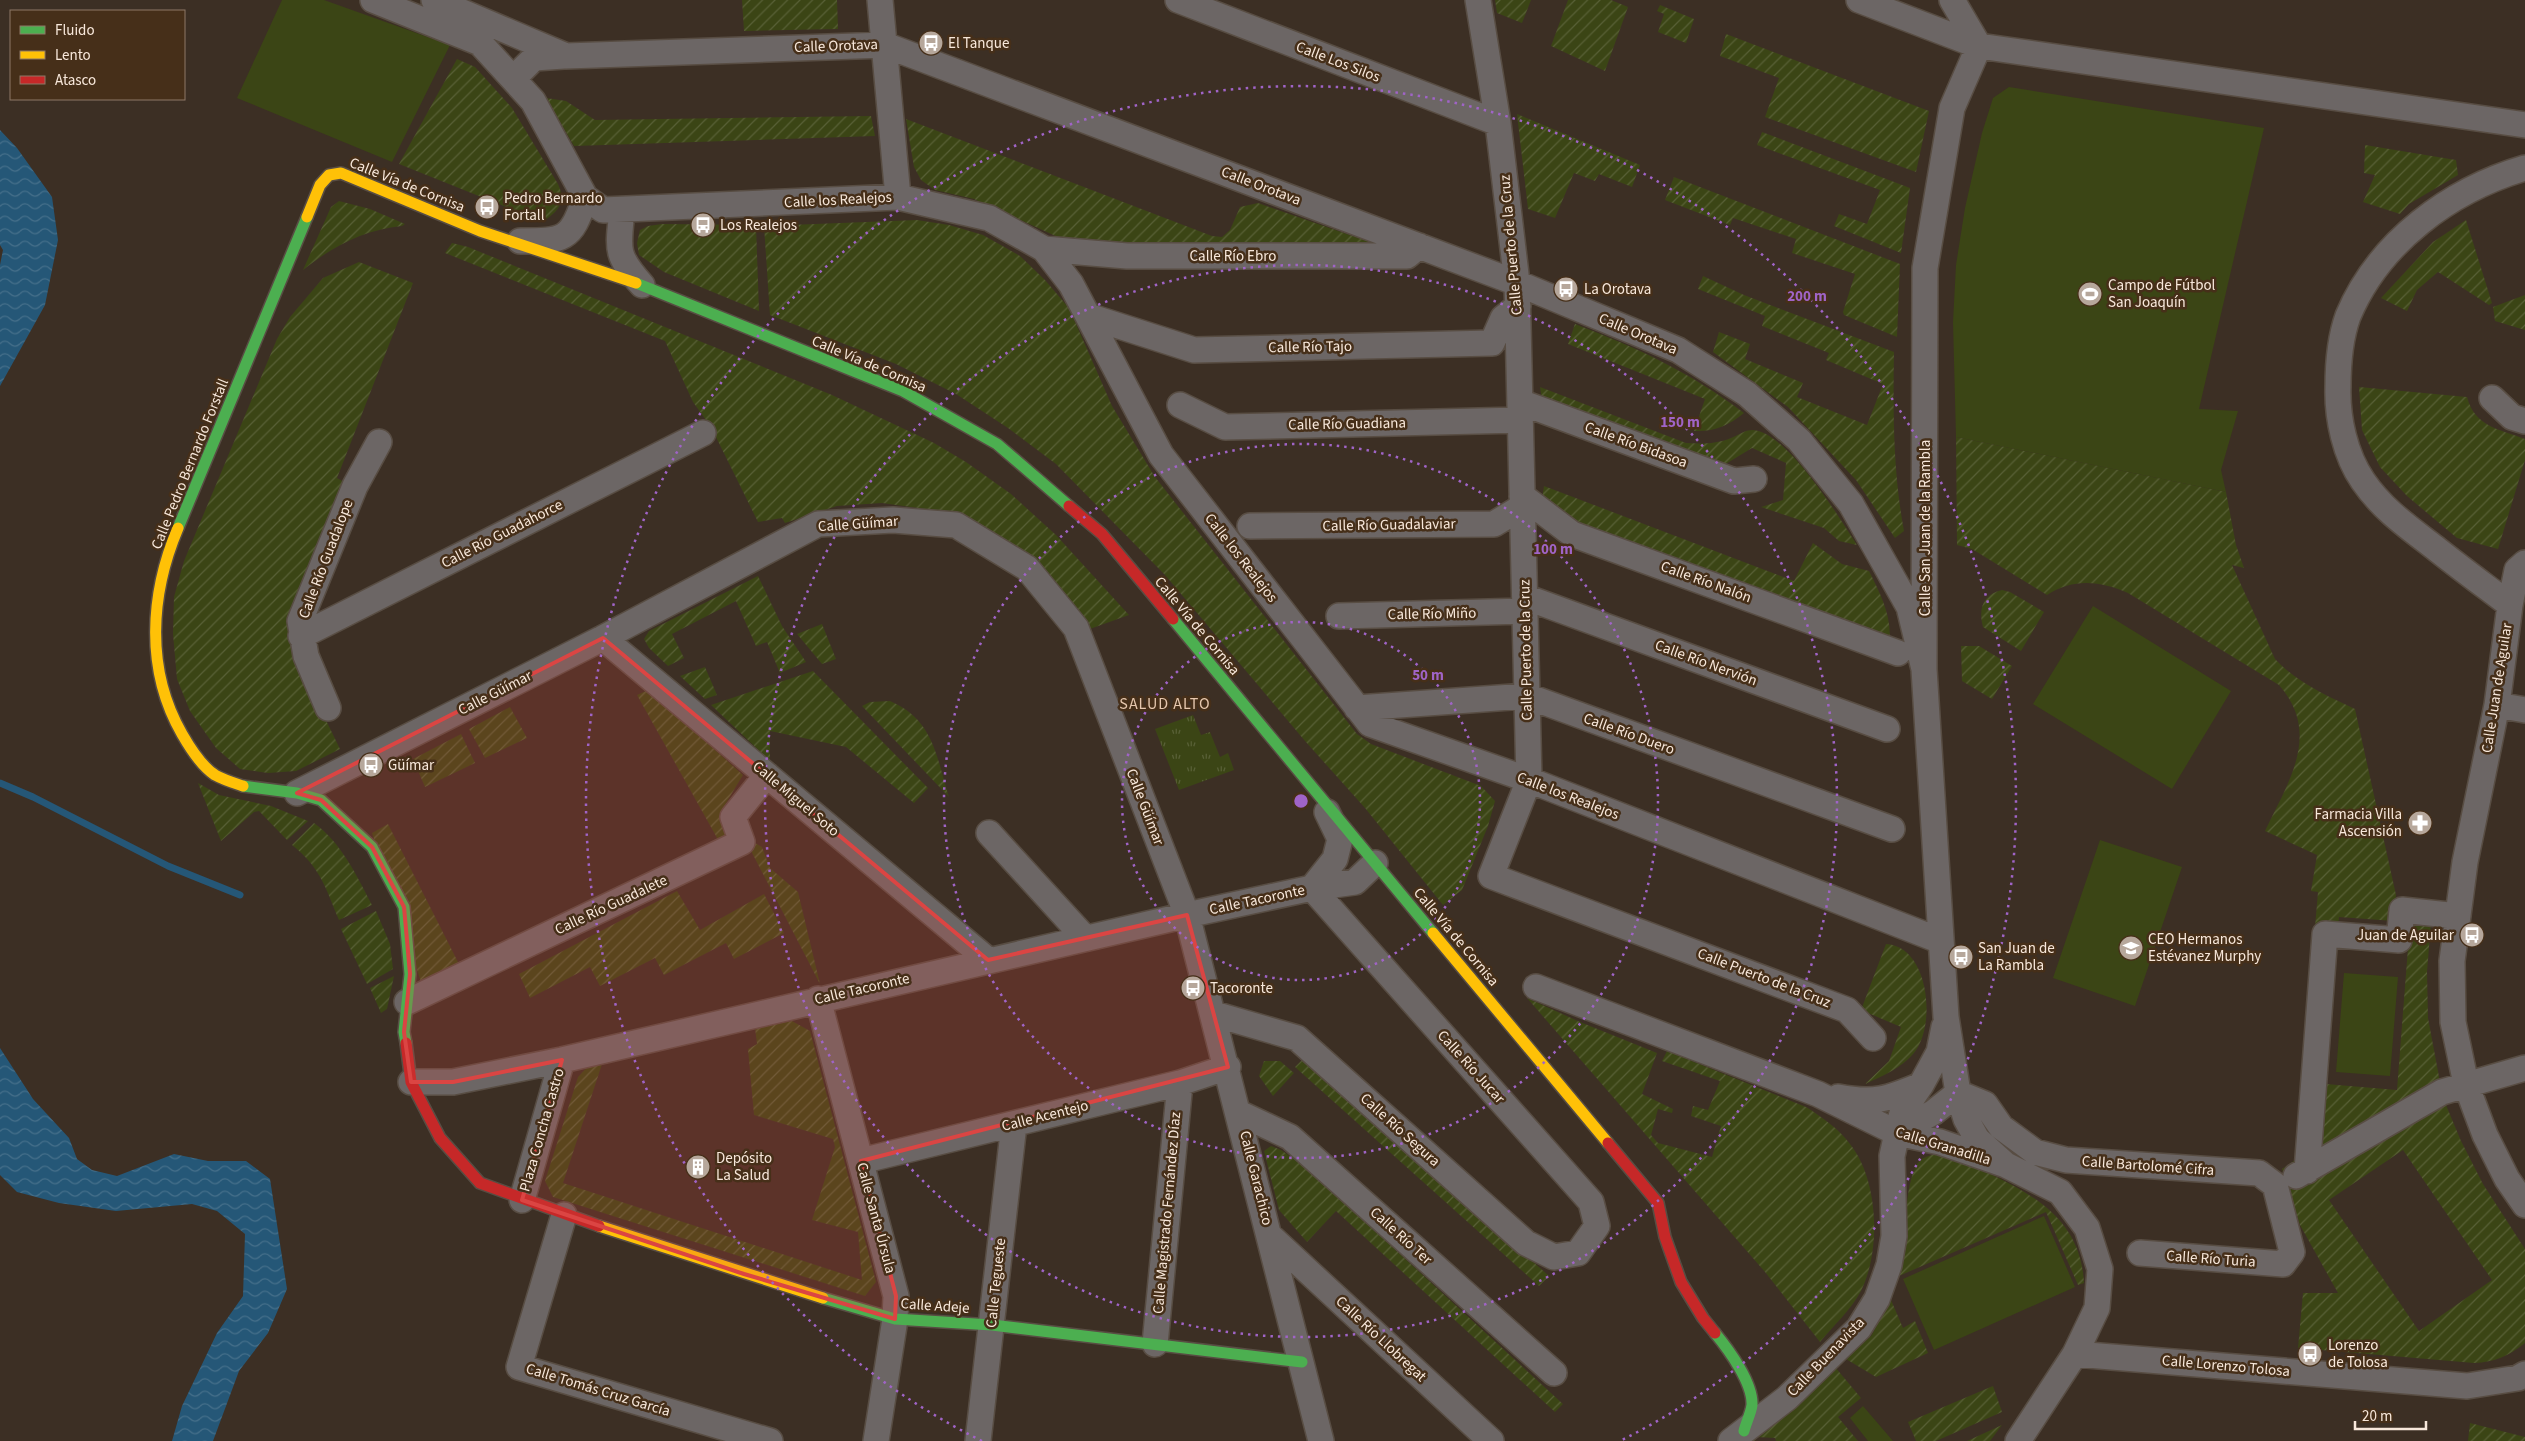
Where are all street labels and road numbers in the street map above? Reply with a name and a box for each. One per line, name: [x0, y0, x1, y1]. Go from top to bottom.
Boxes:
street label: Calle Orotava: [794, 34, 878, 58]
street label: Calle Los Silos: [1293, 36, 1383, 88]
street label: Calle Vía de Cornisa: [346, 152, 468, 218]
street label: Calle Orotava: [1218, 161, 1304, 211]
street label: Calle Puerto de la Cruz: [1494, 174, 1528, 316]
street label: Calle los Realejos: [784, 187, 892, 213]
street label: Calle Río Ebro: [1190, 246, 1276, 267]
street label: Calle Orotava: [1595, 308, 1681, 360]
street label: Calle Vía de Cornisa: [808, 330, 930, 398]
street label: Calle Río Tajo: [1268, 336, 1352, 358]
street label: Calle Pedro Bernardo Forstall: [146, 375, 234, 553]
street label: Calle Río Guadiana: [1288, 412, 1406, 436]
street label: Calle Río Bidasoa: [1582, 417, 1690, 473]
street label: Calle San Juan de la Rambla: [1915, 440, 1936, 616]
street label: Calle Río Guadahorce: [438, 494, 566, 574]
street label: Calle Río Guadalope: [294, 496, 358, 622]
street label: Calle los Realejos: [1199, 509, 1283, 607]
street label: Calle Güímar: [817, 511, 900, 537]
street label: Calle Río Guadalaviar: [1322, 513, 1457, 537]
street label: Calle Río Nalón: [1658, 556, 1754, 608]
street label: Calle Vía de Cornisa: [1149, 572, 1245, 680]
street label: Calle Puerto de la Cruz: [1514, 579, 1538, 721]
street label: Calle Río Miño: [1388, 603, 1476, 625]
street label: Calle Juan de Aguilar: [2476, 621, 2518, 754]
street label: Calle Río Nervión: [1652, 635, 1760, 691]
street label: Calle Güímar: [454, 665, 536, 721]
street label: Calle Río Duero: [1580, 708, 1678, 760]
street label: Calle Miguel Soto: [748, 756, 844, 842]
street label: Calle Güímar: [1121, 766, 1170, 849]
street label: Calle los Realejos: [1514, 767, 1622, 825]
street label: Calle Río Guadalete: [551, 870, 671, 940]
street label: Calle Tacoronte: [1207, 880, 1307, 920]
street label: Calle Vía de Cornisa: [1408, 883, 1504, 991]
street label: Calle Puerto de la Cruz: [1694, 943, 1834, 1013]
street label: Calle Tacoronte: [812, 968, 912, 1010]
street label: Calle Río Jucar: [1432, 1026, 1510, 1109]
street label: Plaza Concha Castro: [514, 1066, 570, 1194]
street label: Calle Río Segura: [1355, 1088, 1445, 1172]
street label: Calle Acentejo: [999, 1095, 1091, 1137]
street label: Calle Magistrado Fernández Díaz: [1148, 1111, 1186, 1315]
street label: Calle Granadilla: [1893, 1122, 1993, 1170]
street label: Calle Garachico: [1234, 1128, 1278, 1228]
street label: Calle Bartolomé Cifra: [2081, 1151, 2215, 1181]
street label: Calle Santa Úrsula: [851, 1160, 901, 1276]
street label: Calle Río Ter: [1365, 1202, 1437, 1270]
street label: Calle Tegueste: [981, 1237, 1011, 1329]
street label: Calle Río Turia: [2166, 1245, 2256, 1273]
street label: Calle Río Llobregat: [1331, 1291, 1431, 1387]
street label: Calle Adeje: [900, 1293, 970, 1319]
street label: Calle Buenavista: [1783, 1313, 1869, 1401]
street label: Calle Lorenzo Tolosa: [2161, 1350, 2291, 1382]
street label: Calle Tomás Cruz García: [523, 1358, 673, 1422]

